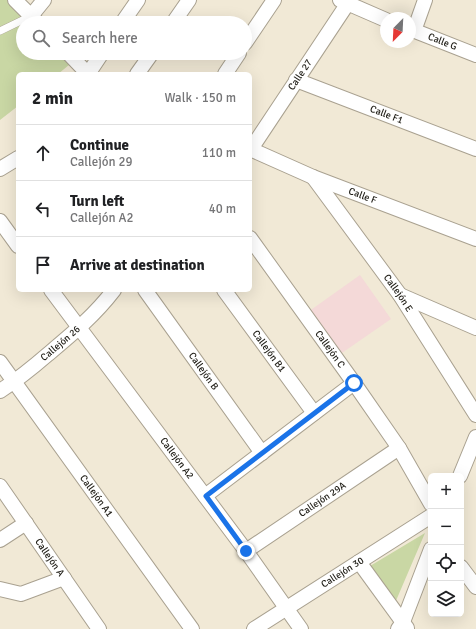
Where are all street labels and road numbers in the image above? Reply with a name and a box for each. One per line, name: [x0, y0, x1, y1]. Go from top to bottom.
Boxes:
street label: Calle G: [426, 31, 459, 53]
street label: Calle 27: [286, 57, 315, 93]
street label: Calle F1: [368, 103, 405, 127]
street label: Calle F: [347, 185, 378, 207]
street label: Callejón E: [381, 272, 415, 314]
street label: Callejón 26: [38, 323, 83, 364]
street label: Callejón B1: [250, 328, 288, 375]
street label: Callejón C: [312, 328, 347, 370]
street label: Callejón B: [186, 350, 221, 392]
street label: Callejón A2: [157, 435, 196, 481]
street label: Callejón A1: [77, 473, 115, 519]
street label: Callejón 29A: [296, 479, 348, 520]
street label: Callejón A: [32, 536, 67, 579]
street label: Callejón 30: [319, 554, 366, 591]

